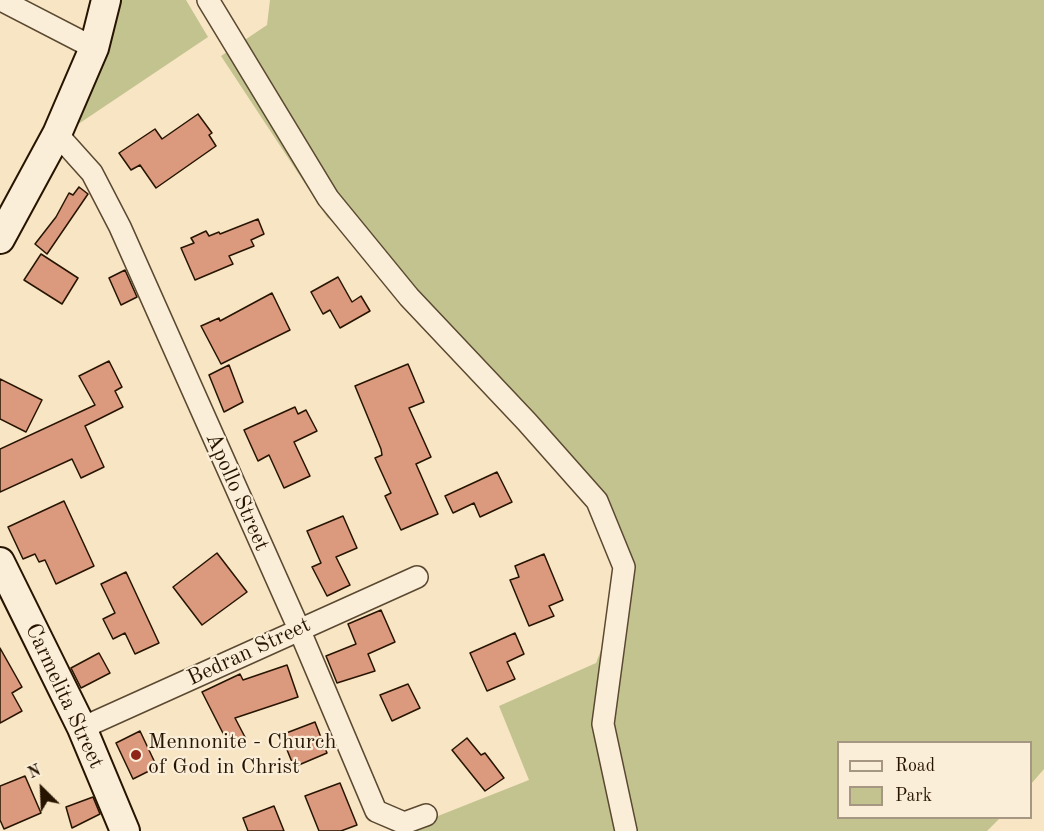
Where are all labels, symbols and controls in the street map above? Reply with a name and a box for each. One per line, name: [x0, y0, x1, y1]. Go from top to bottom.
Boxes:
street label: Apollo Street: [199, 429, 275, 555]
street label: Bedran Street: [183, 612, 315, 692]
street label: Carmelita Street: [19, 619, 109, 773]
place label: Mennonite - Church of God in Christ: [148, 729, 336, 780]
legend: [837, 741, 1032, 819]
marker: Mennonite - Church of God in Christ: [129, 748, 143, 762]
text: Road: [895, 757, 935, 775]
north arrow: [12, 759, 72, 819]
text: N: [26, 763, 44, 782]
text: Park: [895, 787, 932, 805]

